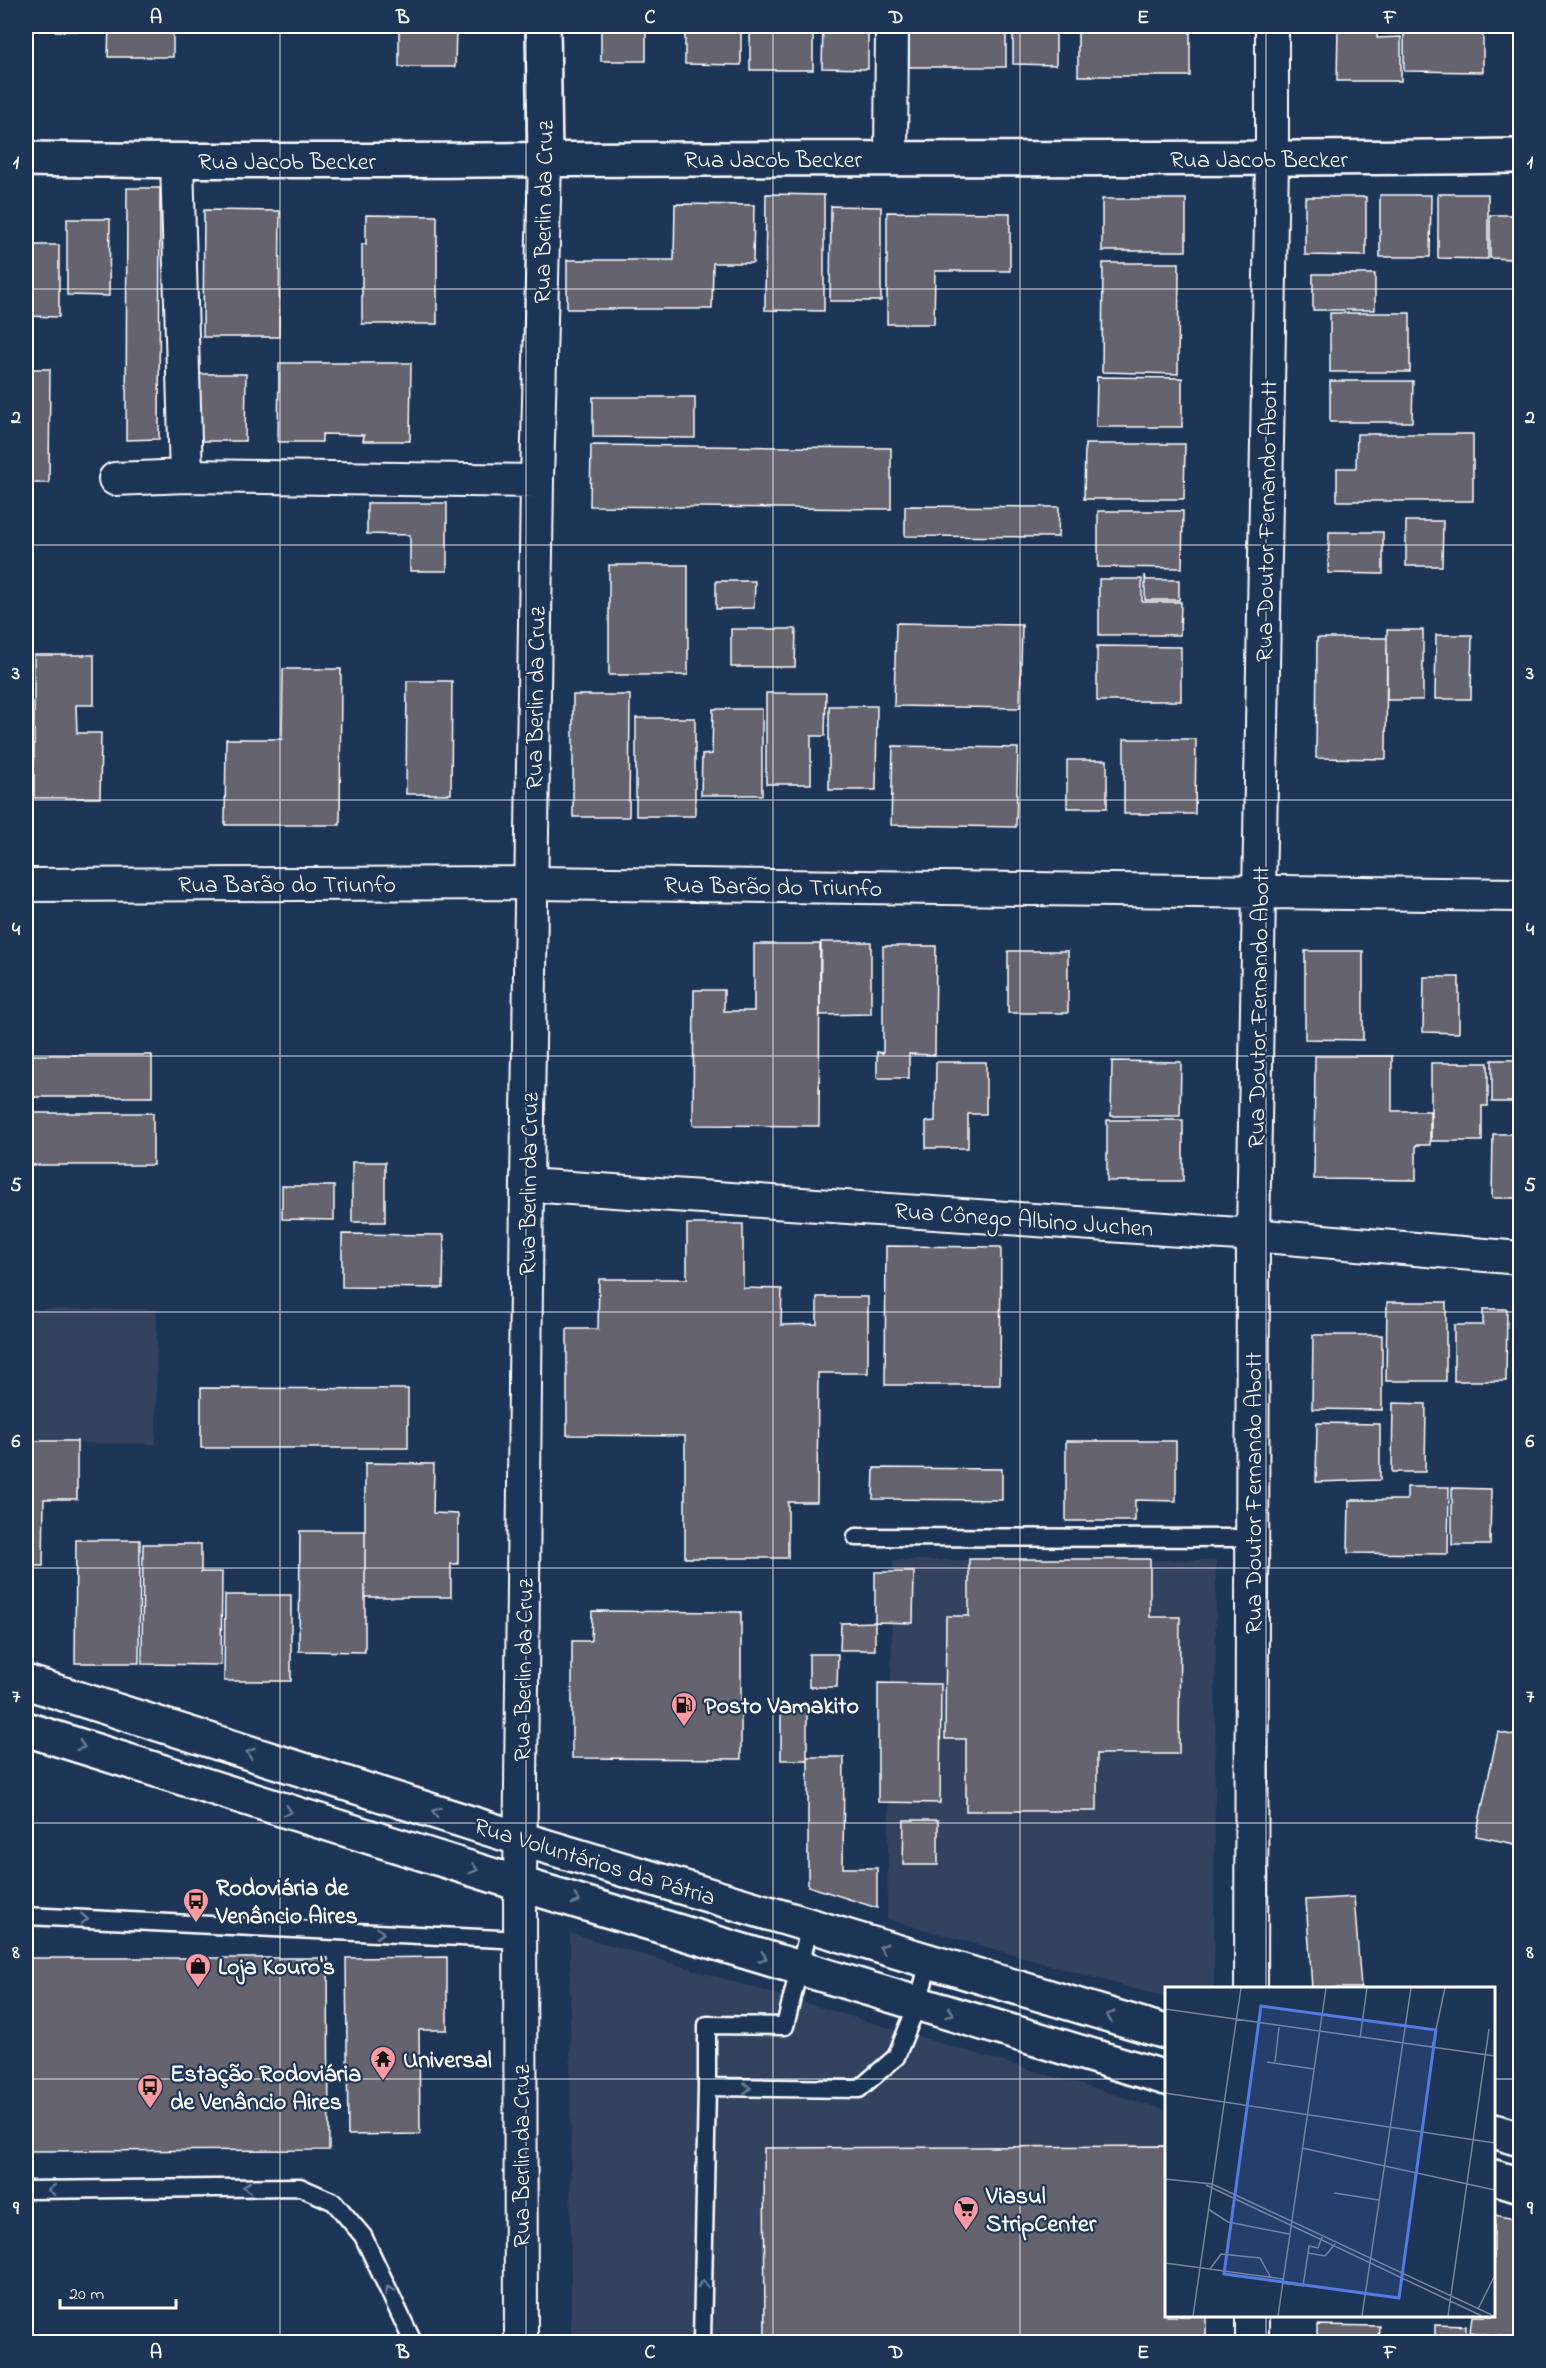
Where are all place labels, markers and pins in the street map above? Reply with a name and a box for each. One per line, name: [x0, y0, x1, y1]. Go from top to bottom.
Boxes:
fuel station icon: Posto Vamakito: [669, 1690, 699, 1728]
place label: Posto Vamakito: [704, 1690, 859, 1725]
place label: Rodoviária de Venâncio Aires: [215, 1872, 358, 1935]
bus stop icon: Rodoviária de Venâncio Aires: [181, 1886, 211, 1924]
shop icon: Loja Kouro's: [183, 1951, 213, 1989]
place label: Loja Kouro's: [218, 1951, 335, 1986]
temple icon: Universal: [368, 2044, 398, 2082]
place label: Universal: [403, 2044, 492, 2079]
place label: Estação Rodoviária de Venâncio Aires: [170, 2058, 361, 2121]
bus stop icon: Estação Rodoviária de Venâncio Aires: [135, 2072, 165, 2110]
place label: Viasul StripCenter: [985, 2180, 1097, 2243]
supermarket icon: Viasul StripCenter: [951, 2194, 981, 2232]

